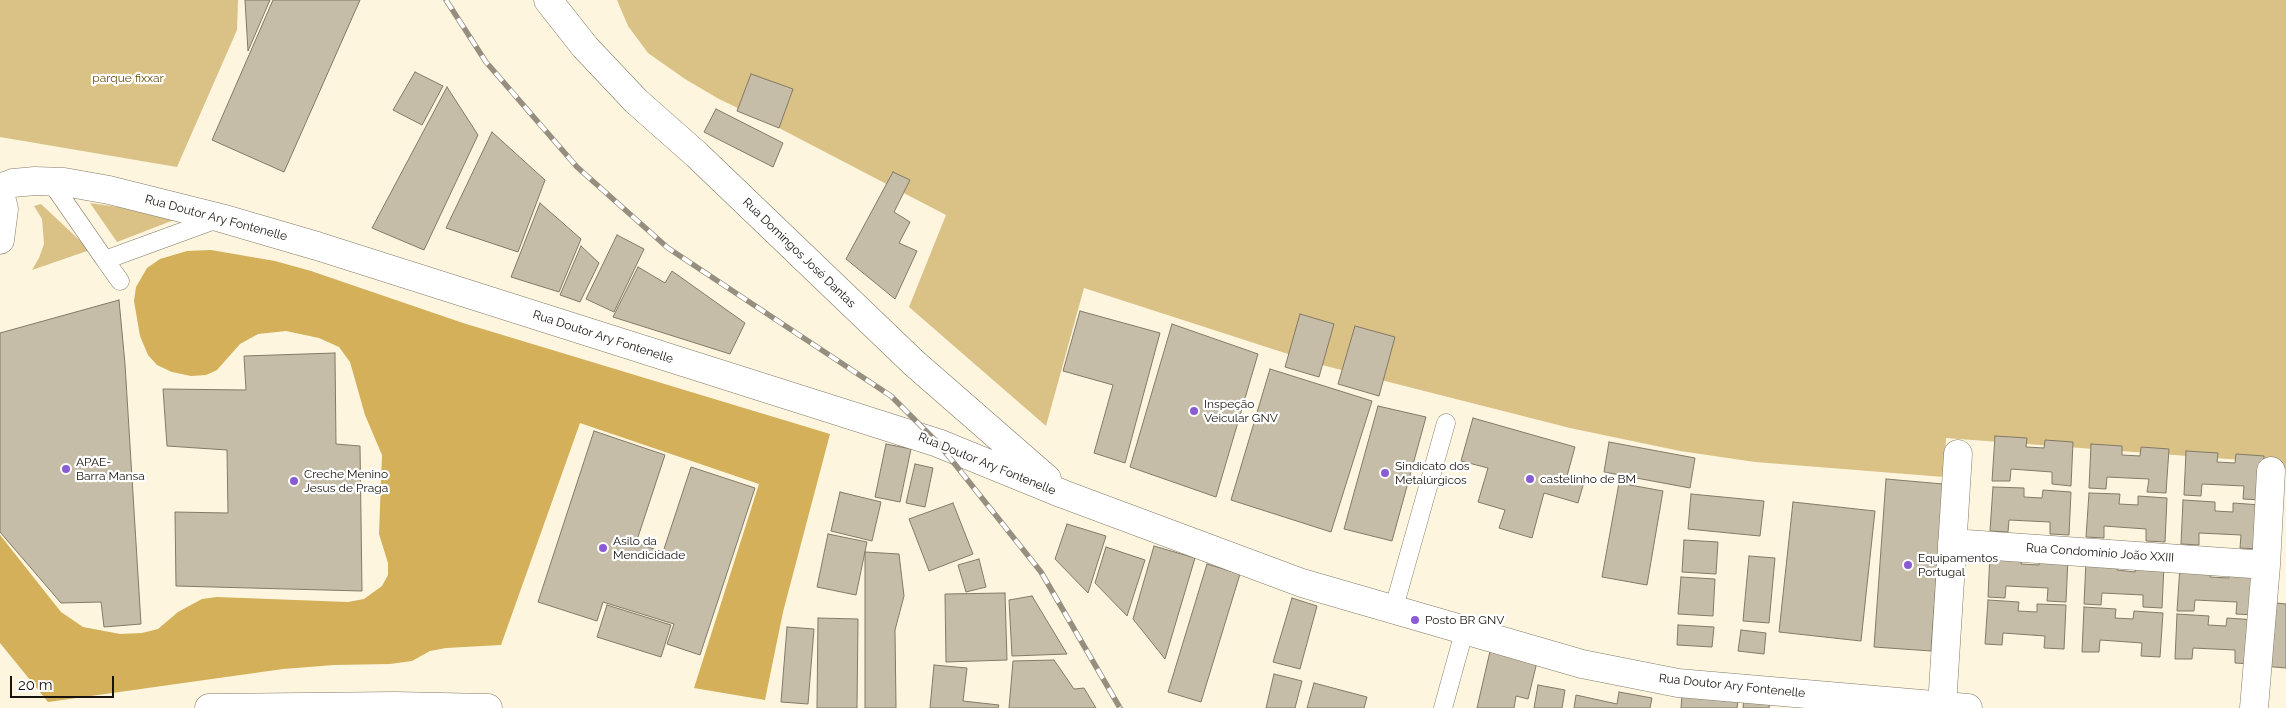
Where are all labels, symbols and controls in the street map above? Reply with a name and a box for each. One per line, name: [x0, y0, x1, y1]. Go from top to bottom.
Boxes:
park label: parque fixxar: [92, 71, 164, 85]
street label: Rua Doutor Ary Fontenelle: [143, 192, 289, 244]
street label: Rua Domingos José Dantas: [740, 195, 858, 311]
street label: Rua Doutor Ary Fontenelle: [531, 307, 675, 367]
place label: Inspeção Veicular GNV: [1204, 397, 1278, 425]
marker: Inspeção Veicular GNV: [1188, 405, 1200, 417]
street label: Rua Doutor Ary Fontenelle: [916, 430, 1058, 498]
place label: APAE- Barra Mansa: [76, 455, 145, 483]
place label: Sindicato dos Metalúrgicos: [1395, 459, 1470, 487]
marker: APAE- Barra Mansa: [60, 463, 72, 475]
place label: Creche Menino Jesus de Praga: [304, 467, 388, 495]
marker: Sindicato dos Metalúrgicos: [1379, 467, 1391, 479]
place label: castelinho de BM: [1540, 472, 1636, 486]
marker: castelinho de BM: [1524, 473, 1536, 485]
marker: Creche Menino Jesus de Praga: [288, 475, 300, 487]
place label: Asilo da Mendicidade: [613, 534, 685, 562]
street label: Rua Condomínio João XXIII: [2025, 541, 2175, 565]
marker: Asilo da Mendicidade: [597, 542, 609, 554]
place label: Equipamentos Portugal: [1918, 551, 1998, 579]
marker: Equipamentos Portugal: [1902, 559, 1914, 571]
place label: Posto BR GNV: [1425, 613, 1504, 627]
marker: Posto BR GNV: [1409, 614, 1421, 626]
scale bar: [12, 666, 116, 698]
street label: Rua Doutor Ary Fontenelle: [1658, 671, 1806, 701]
text: 20 m: [18, 676, 53, 694]

